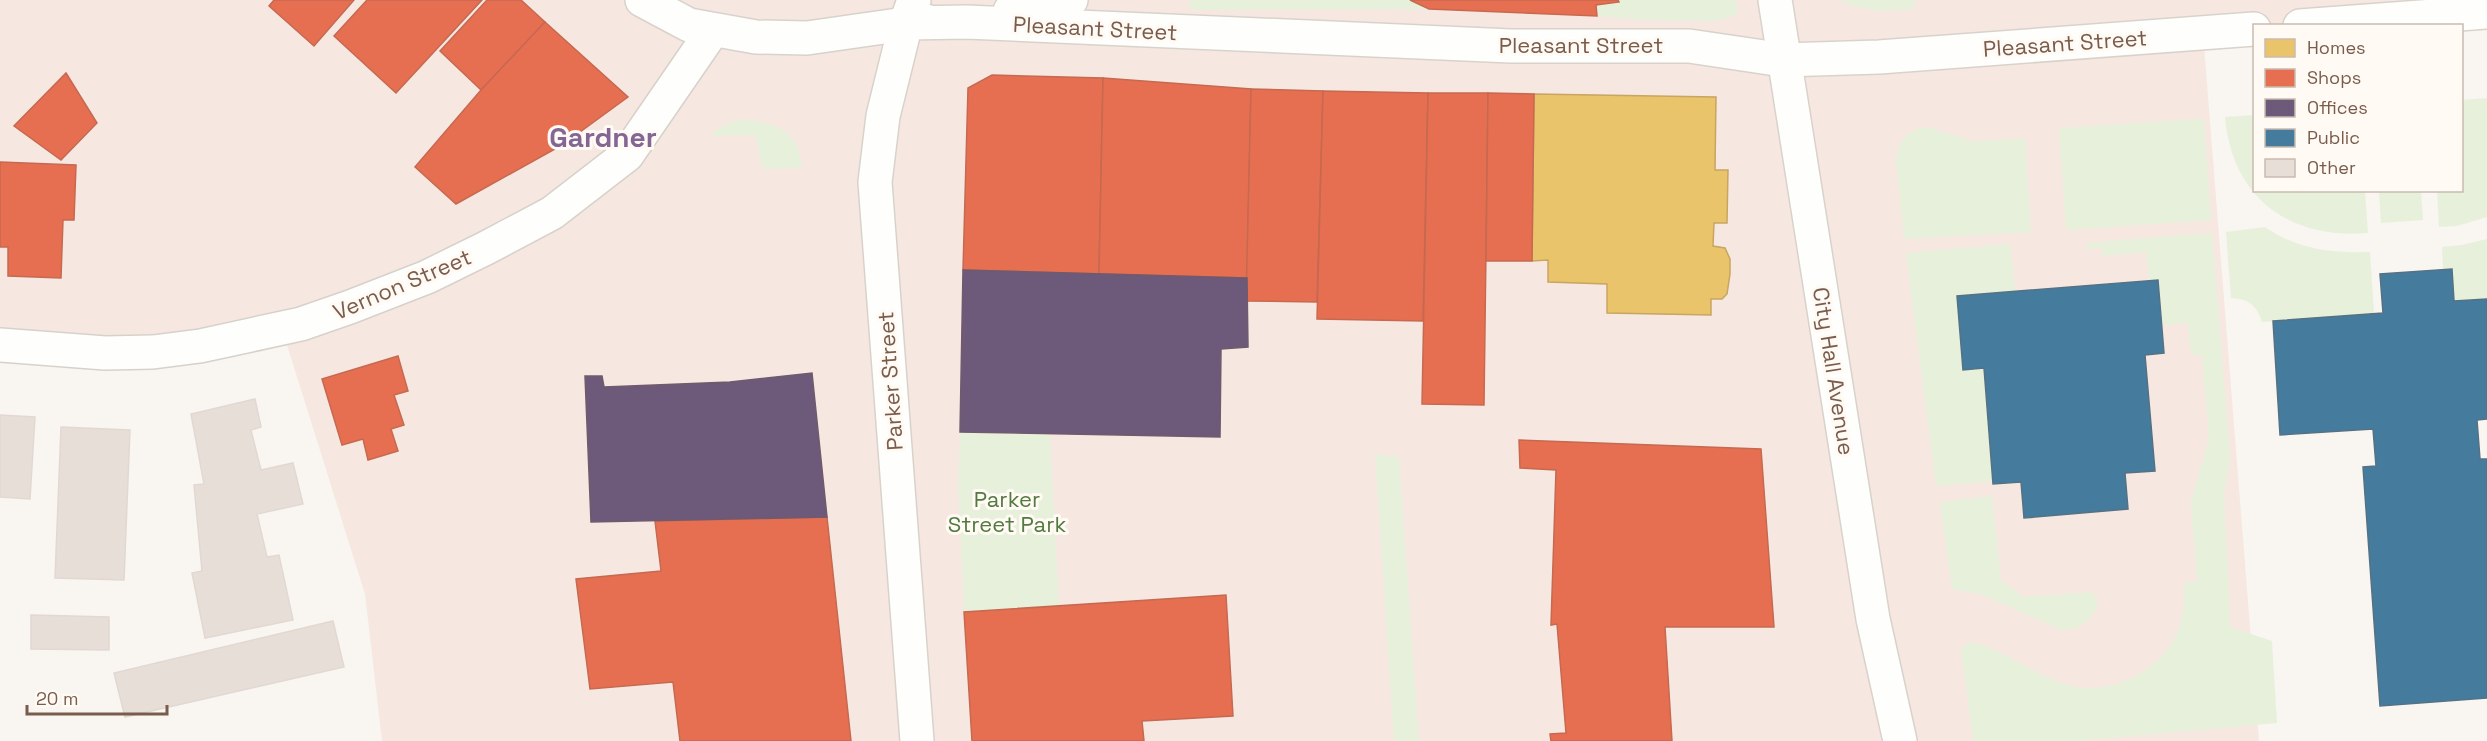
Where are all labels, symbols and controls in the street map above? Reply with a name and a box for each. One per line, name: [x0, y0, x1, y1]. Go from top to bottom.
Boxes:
street label: Pleasant Street: [1012, 10, 1178, 46]
street label: Pleasant Street: [1982, 23, 2148, 63]
legend: [2253, 24, 2463, 192]
street label: Pleasant Street: [1499, 31, 1663, 59]
text: Homes: [2307, 36, 2366, 59]
text: Shops: [2307, 66, 2361, 89]
text: Offices: [2307, 96, 2368, 119]
district label: Gardner: [549, 119, 657, 155]
text: Public: [2307, 126, 2360, 149]
text: Other: [2307, 156, 2356, 179]
street label: Vernon Street: [329, 242, 475, 326]
street label: City Hall Avenue: [1807, 285, 1861, 457]
street label: Parker Street: [871, 311, 909, 451]
park label: Parker Street Park: [948, 485, 1066, 538]
scale bar: [27, 678, 166, 716]
text: 20 m: [36, 687, 79, 710]

